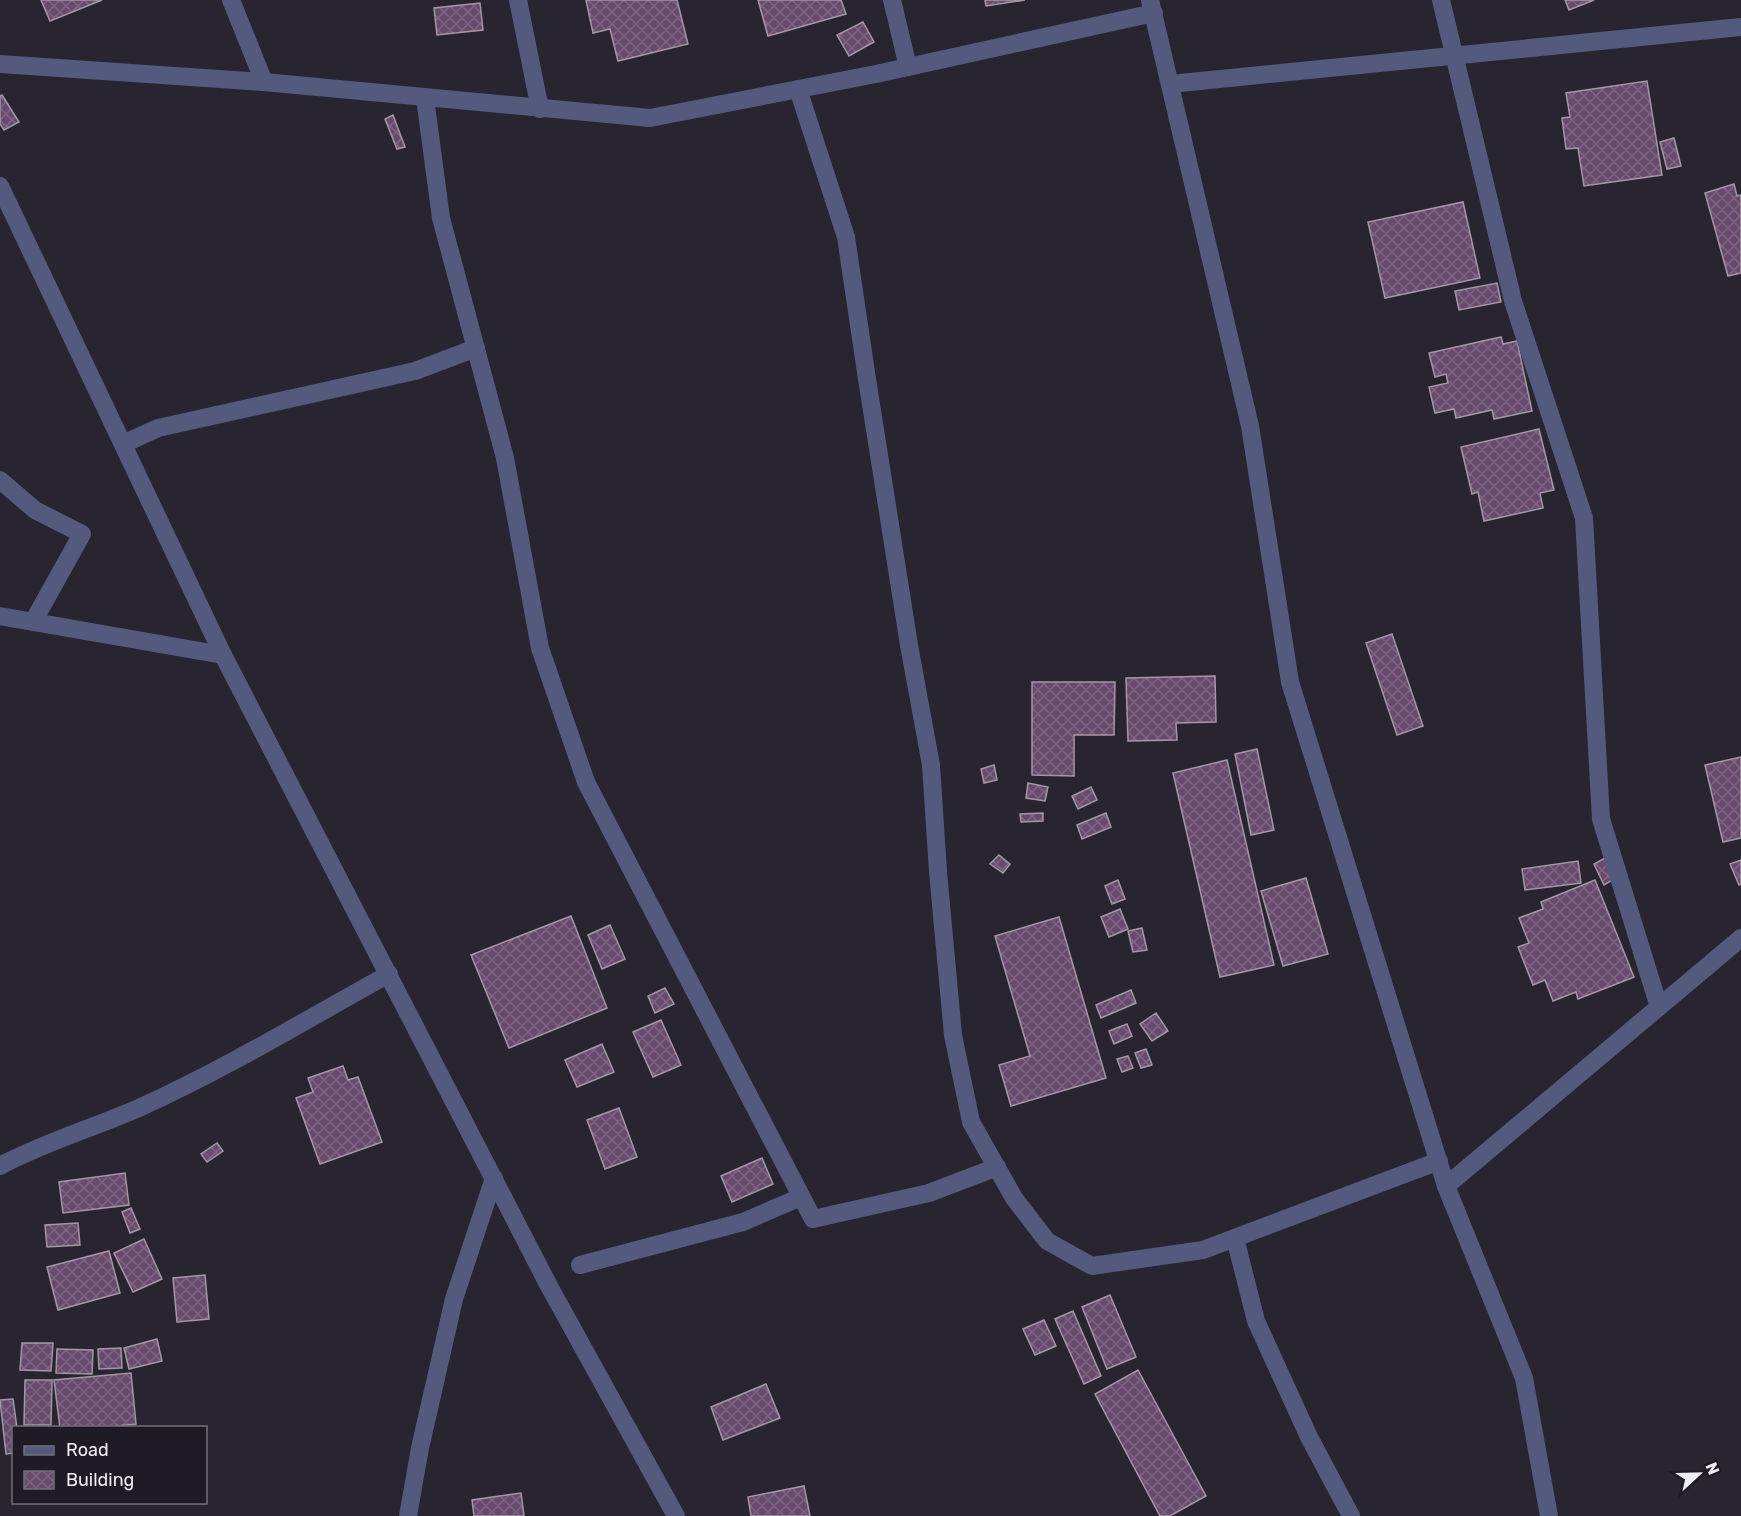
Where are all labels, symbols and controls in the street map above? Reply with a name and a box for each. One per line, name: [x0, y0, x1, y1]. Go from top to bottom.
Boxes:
legend: [12, 1426, 207, 1504]
text: Road: [66, 1439, 109, 1461]
north arrow: [1669, 1444, 1729, 1504]
text: N: [1701, 1460, 1723, 1477]
text: Building: [66, 1469, 134, 1491]

